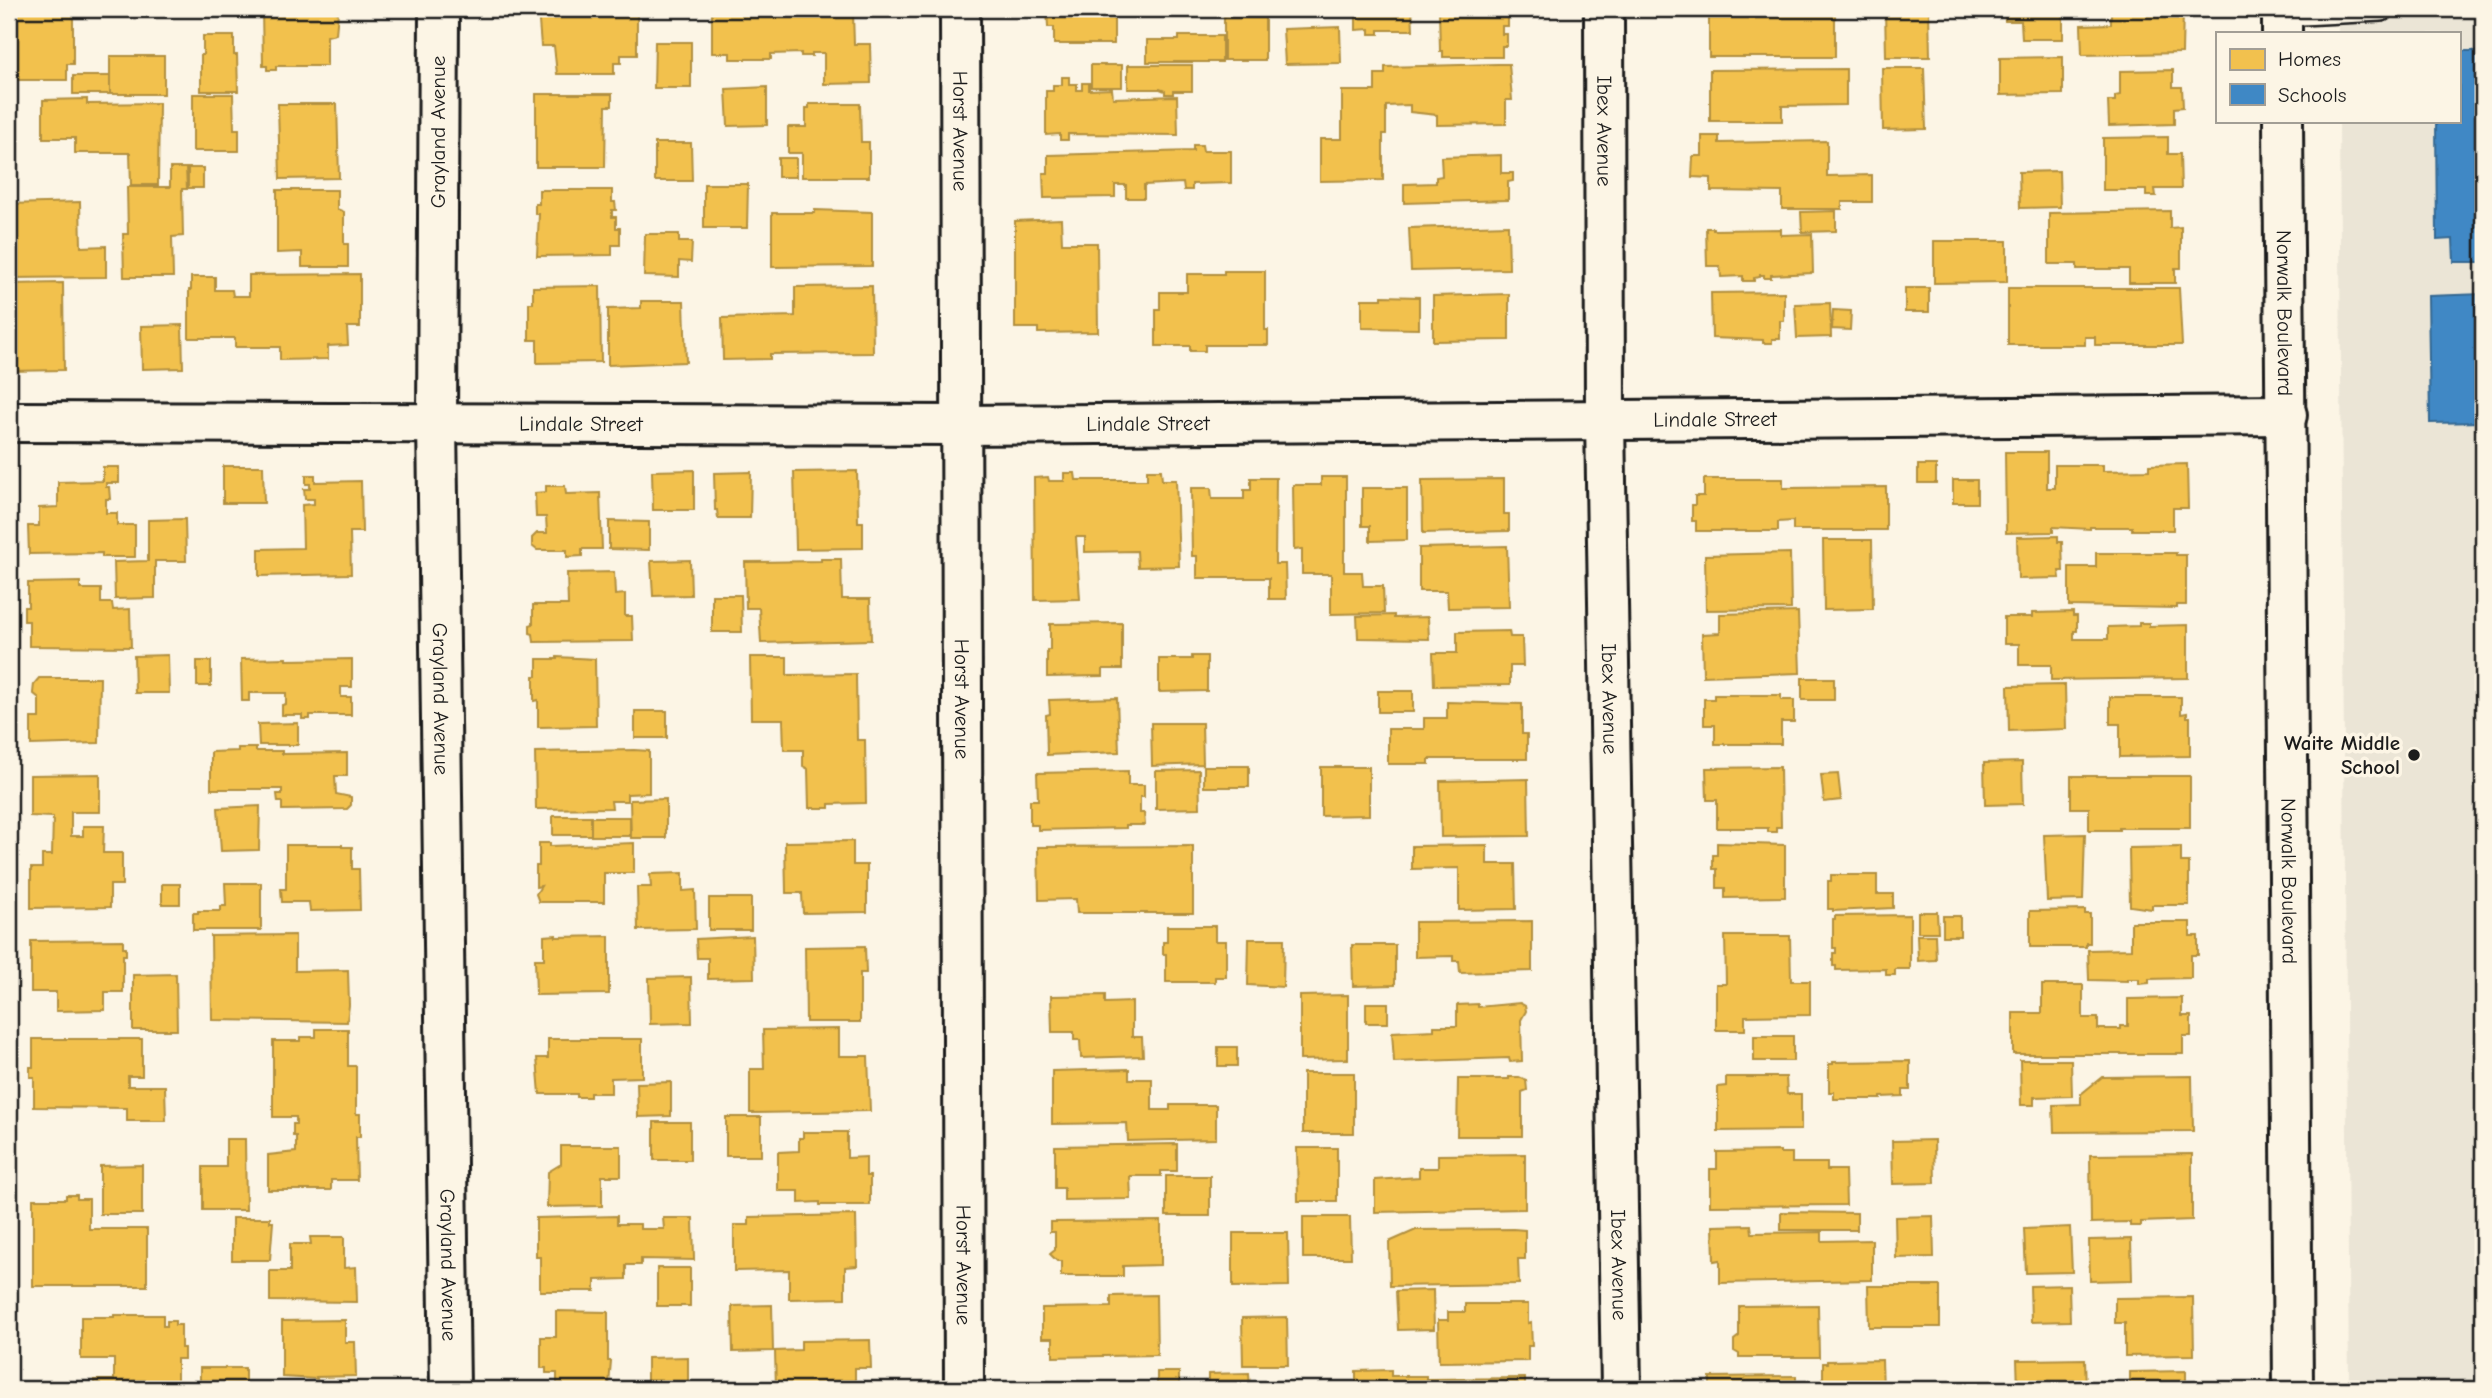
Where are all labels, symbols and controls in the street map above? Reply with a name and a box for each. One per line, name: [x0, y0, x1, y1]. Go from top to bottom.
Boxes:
legend: [2216, 32, 2460, 122]
text: Homes: [2278, 47, 2341, 71]
street label: Grayland Avenue: [426, 56, 450, 208]
street label: Horst Avenue: [948, 71, 973, 191]
street label: Ibex Avenue: [1592, 75, 1616, 187]
text: Schools: [2278, 83, 2347, 107]
street label: Norwalk Boulevard: [2272, 230, 2297, 396]
street label: Lindale Street: [1653, 407, 1778, 432]
street label: Lindale Street: [1086, 411, 1211, 436]
street label: Lindale Street: [519, 412, 644, 436]
street label: Grayland Avenue: [428, 623, 454, 775]
street label: Horst Avenue: [950, 639, 974, 759]
street label: Ibex Avenue: [1597, 643, 1623, 755]
place label: Waite Middle School: [2284, 731, 2400, 779]
marker: Waite Middle School: [2406, 747, 2422, 763]
street label: Norwalk Boulevard: [2276, 798, 2302, 964]
street label: Grayland Avenue: [435, 1189, 461, 1341]
street label: Horst Avenue: [951, 1205, 976, 1325]
street label: Ibex Avenue: [1606, 1209, 1632, 1321]

